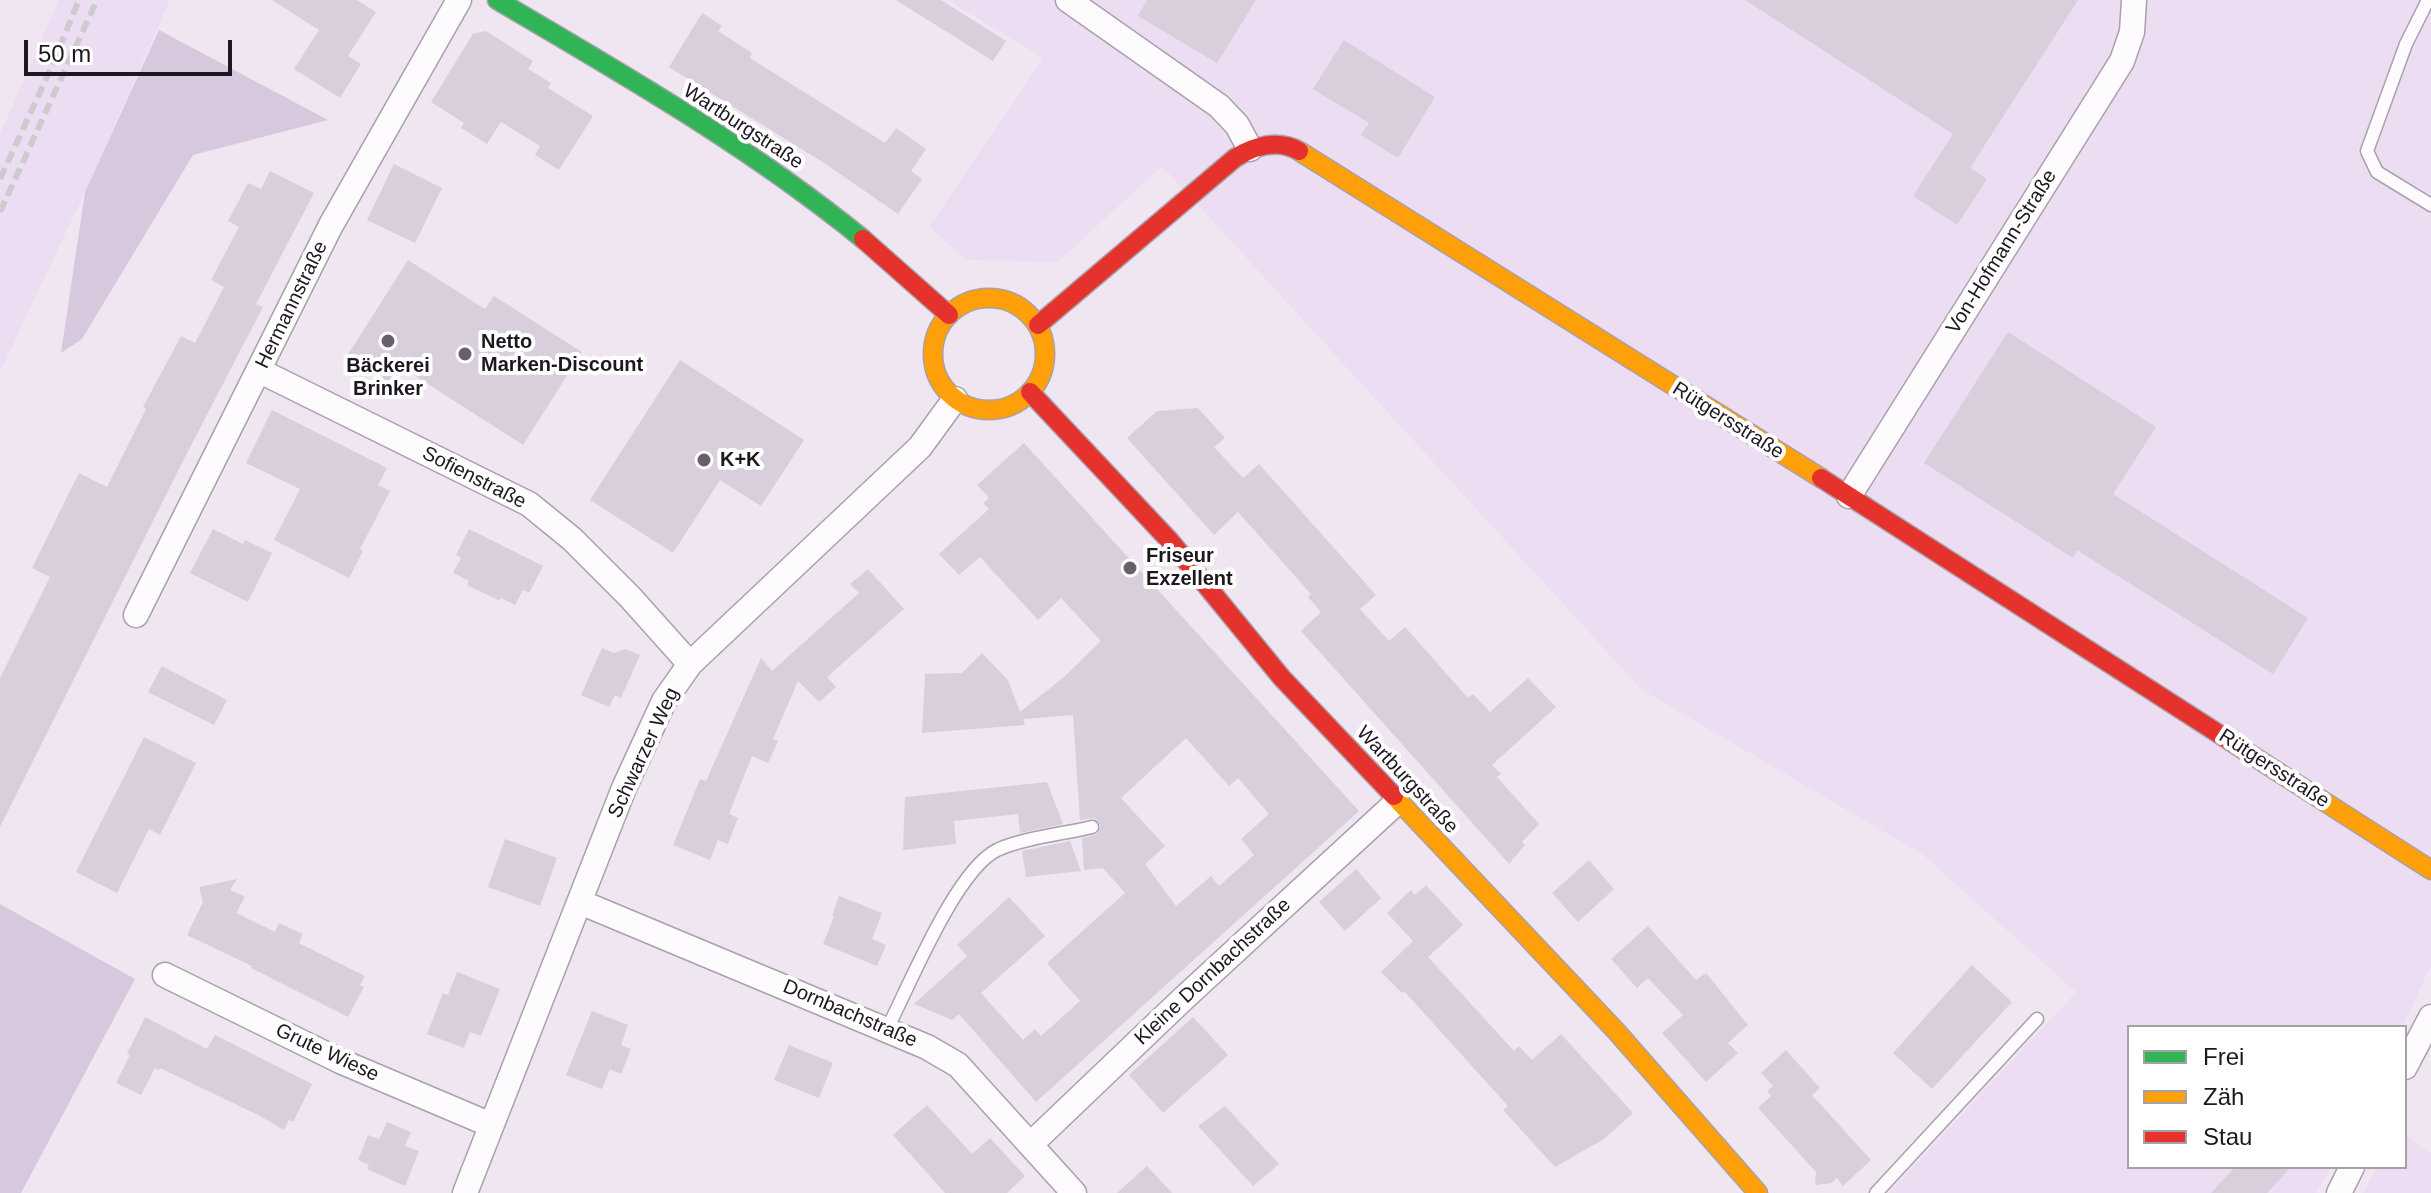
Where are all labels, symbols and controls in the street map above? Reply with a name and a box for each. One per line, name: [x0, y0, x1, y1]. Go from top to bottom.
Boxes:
scale bar: [28, 24, 236, 74]
text: 50 m: [38, 40, 91, 67]
street label: Wartburgstraße: [679, 79, 807, 175]
street label: Von-Hofmann-Straße: [1942, 166, 2062, 338]
street label: Hermannstraße: [251, 237, 333, 373]
place label: Netto Marken-Discount: [481, 330, 643, 377]
marker: Bäckerei Brinker: [379, 332, 397, 350]
marker: Netto Marken-Discount: [456, 345, 474, 363]
place label: Bäckerei Brinker: [346, 354, 430, 401]
street label: Rütgersstraße: [1668, 377, 1788, 465]
street label: Sofienstraße: [418, 442, 530, 514]
place label: K+K: [720, 448, 761, 472]
marker: K+K: [695, 451, 713, 469]
place label: Friseur Exzellent: [1146, 544, 1233, 591]
marker: Friseur Exzellent: [1121, 559, 1139, 577]
street label: Schwarzer Weg: [603, 684, 685, 822]
street label: Wartburgstraße: [1351, 721, 1463, 839]
street label: Rütgersstraße: [2214, 724, 2334, 814]
street label: Kleine Dornbachstraße: [1130, 893, 1296, 1051]
street label: Dornbachstraße: [779, 975, 921, 1053]
street label: Grute Wiese: [272, 1019, 382, 1087]
legend: [2127, 1025, 2407, 1169]
text: Frei: [2203, 1043, 2244, 1070]
text: Zäh: [2203, 1083, 2244, 1110]
text: Stau: [2203, 1123, 2252, 1150]

